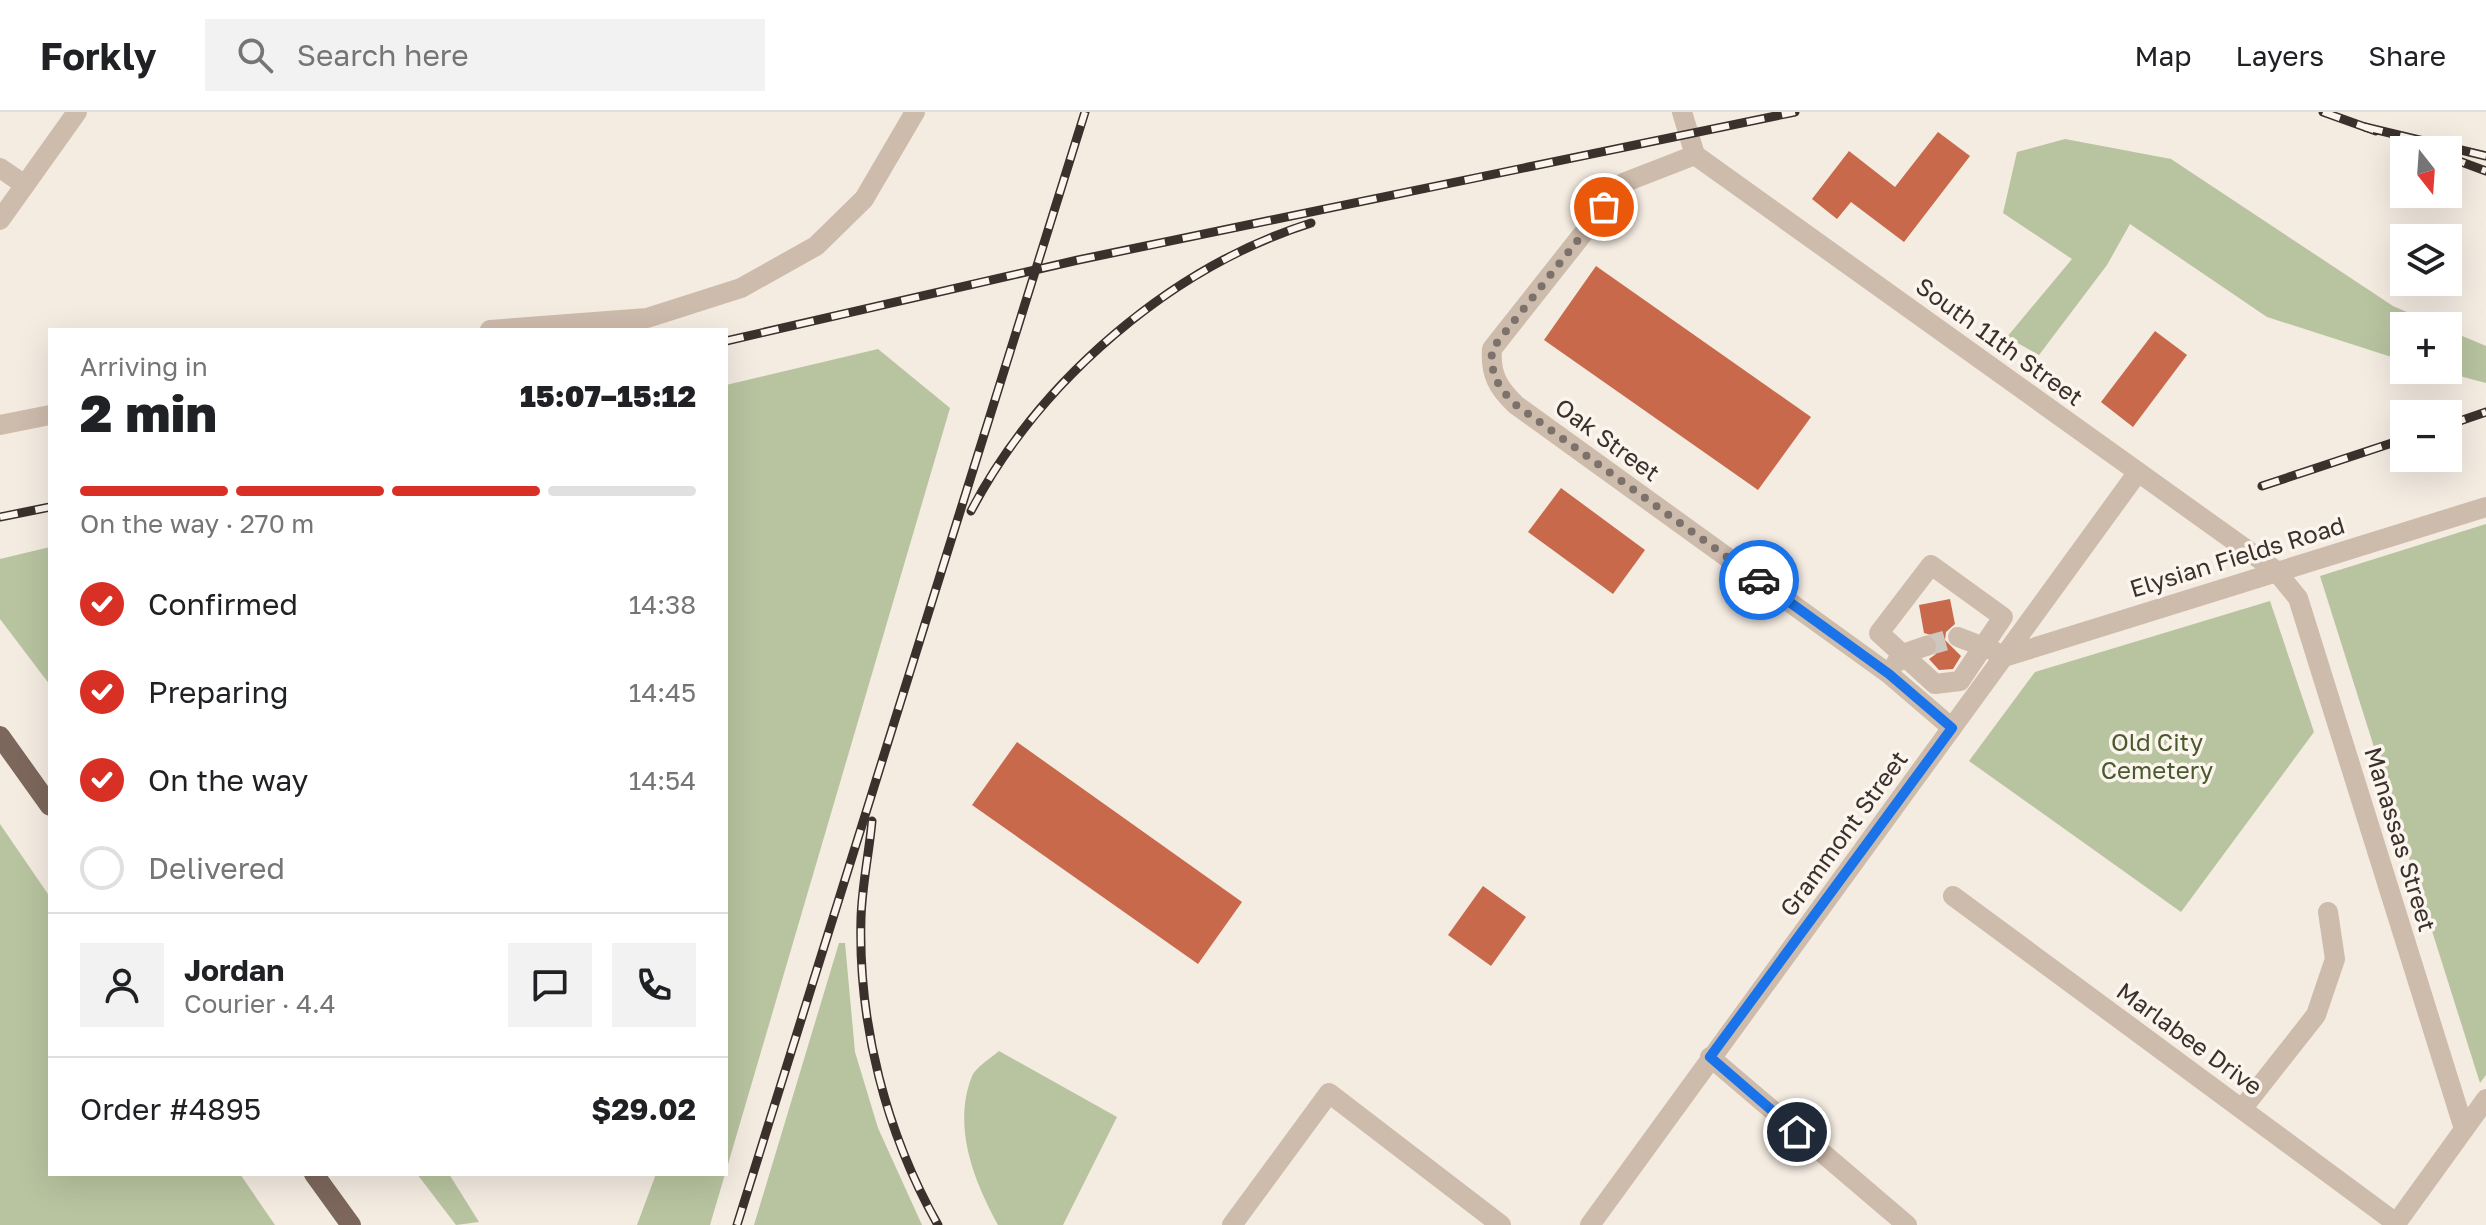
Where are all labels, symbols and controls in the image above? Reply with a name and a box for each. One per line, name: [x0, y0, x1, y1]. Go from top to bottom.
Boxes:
search box: [205, 19, 765, 91]
text: Forkly: [40, 33, 157, 78]
icon: search: [233, 33, 277, 77]
text: Search here: [297, 37, 469, 73]
text: Map: [2134, 39, 2192, 72]
text: Layers: [2236, 39, 2324, 72]
text: Share: [2368, 39, 2446, 72]
north arrow: [2390, 136, 2462, 208]
map controls: [2390, 136, 2462, 472]
pin: [1570, 173, 1638, 241]
icon: bag: [1582, 185, 1626, 229]
button: layers: [2390, 224, 2462, 296]
street label: South 11th Street: [1911, 271, 2089, 411]
button: +: [2390, 312, 2462, 384]
text: Arriving in: [80, 351, 208, 382]
text: 15:07–15:12: [520, 378, 696, 414]
text: 2 min: [80, 381, 217, 443]
street label: Oak Street: [1550, 391, 1666, 487]
button: −: [2390, 400, 2462, 472]
text: On the way · 270 m: [80, 508, 314, 539]
street label: Elysian Fields Road: [2126, 510, 2348, 602]
courier: [1719, 540, 1799, 620]
icon: car: [1737, 558, 1781, 602]
icon: check: [80, 582, 124, 626]
text: Confirmed: [148, 586, 298, 622]
text: 14:38: [629, 589, 696, 620]
icon: check: [80, 670, 124, 714]
text: Preparing: [148, 674, 289, 710]
text: 14:45: [629, 677, 696, 708]
park label: Old City Cemetery: [2101, 727, 2213, 784]
street label: Manassas Street: [2359, 743, 2443, 935]
street label: Grammont Street: [1773, 745, 1913, 921]
icon: check: [80, 758, 124, 802]
text: On the way: [148, 762, 308, 798]
text: 14:54: [629, 765, 696, 796]
text: Delivered: [148, 850, 285, 886]
button: person: [80, 943, 164, 1027]
button: chat: [508, 943, 592, 1027]
button: phone: [612, 943, 696, 1027]
text: Jordan: [184, 952, 284, 988]
street label: Marlabee Drive: [2112, 975, 2268, 1101]
text: Courier · 4.4: [184, 988, 336, 1019]
text: Order #4895: [80, 1091, 261, 1127]
text: $29.02: [591, 1091, 696, 1127]
pin: [1763, 1098, 1831, 1166]
icon: home: [1775, 1110, 1819, 1154]

